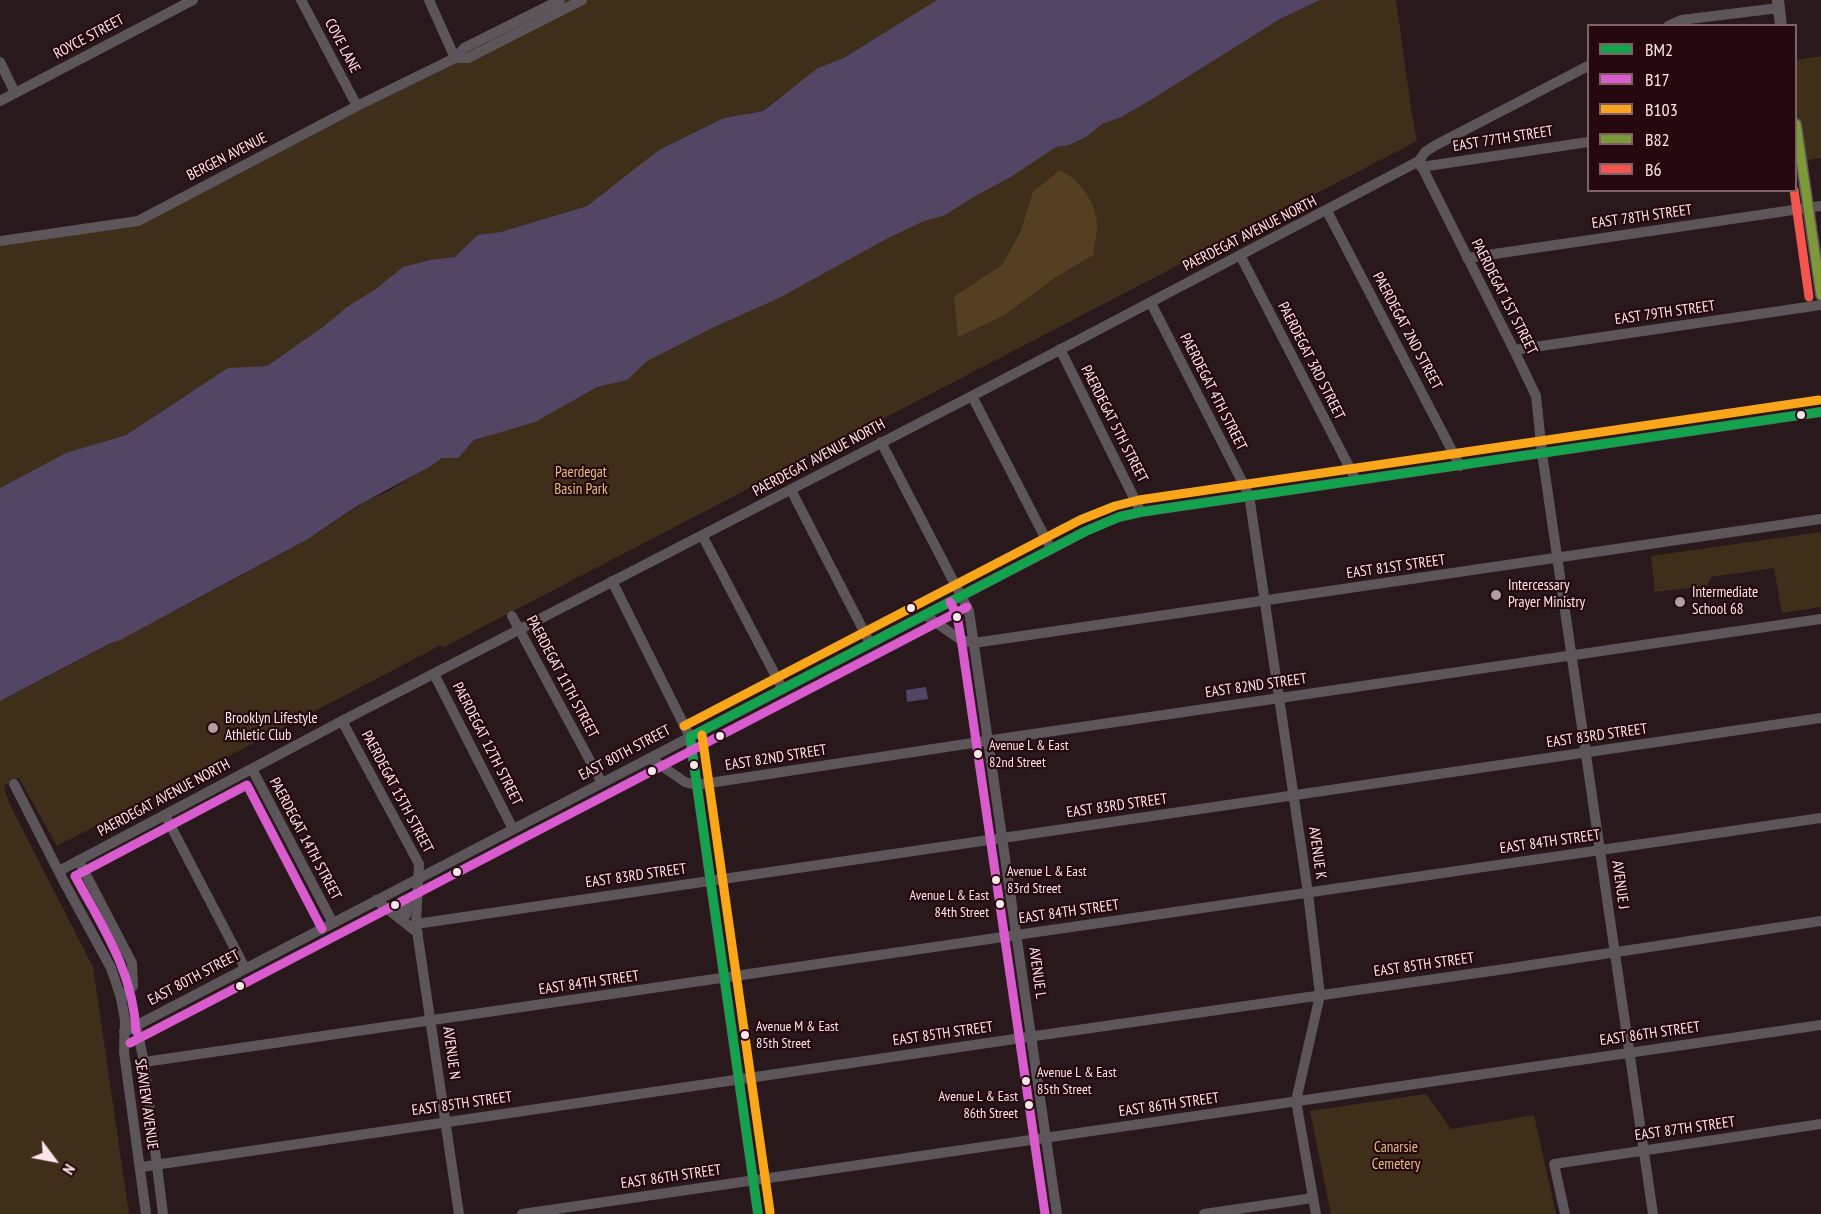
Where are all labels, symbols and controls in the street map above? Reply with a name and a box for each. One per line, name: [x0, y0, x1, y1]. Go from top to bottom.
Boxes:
street label: ROYCE STREET: [51, 11, 127, 63]
street label: COVE LANE: [320, 16, 364, 76]
legend: [1587, 24, 1797, 192]
text: BM2: [1645, 38, 1673, 61]
text: B17: [1645, 68, 1670, 91]
text: B103: [1645, 98, 1678, 121]
street label: EAST 77TH STREET: [1452, 122, 1554, 156]
text: B82: [1645, 128, 1670, 151]
street label: BERGEN AVENUE: [184, 129, 270, 185]
text: B6: [1645, 158, 1662, 181]
street label: PAERDEGAT AVENUE NORTH: [1180, 193, 1320, 275]
street label: EAST 78TH STREET: [1591, 201, 1693, 233]
street label: PAERDEGAT 1ST STREET: [1467, 236, 1541, 358]
street label: PAERDEGAT 2ND STREET: [1368, 269, 1446, 393]
street label: EAST 79TH STREET: [1614, 297, 1716, 329]
street label: PAERDEGAT 3RD STREET: [1274, 299, 1348, 423]
street label: PAERDEGAT 4TH STREET: [1176, 330, 1250, 454]
street label: PAERDEGAT 5TH STREET: [1077, 362, 1151, 486]
unlabelled marker: [1795, 409, 1807, 421]
street label: PAERDEGAT AVENUE NORTH: [750, 415, 888, 501]
park label: Paerdegat Basin Park: [554, 464, 608, 499]
street label: EAST 81ST STREET: [1345, 551, 1447, 583]
place label: Intercessary Prayer Ministry: [1508, 577, 1585, 612]
place label: Intermediate School 68: [1692, 584, 1758, 619]
marker: Intercessary Prayer Ministry: [1489, 588, 1503, 602]
marker: Intermediate School 68: [1673, 595, 1687, 609]
unlabelled marker: [905, 602, 917, 614]
unlabelled marker: [951, 611, 963, 623]
street label: PAERDEGAT 11TH STREET: [522, 613, 602, 741]
street label: EAST 82ND STREET: [1204, 670, 1308, 702]
street label: PAERDEGAT 12TH STREET: [448, 679, 526, 809]
place label: Brooklyn Lifestyle Athletic Club: [225, 710, 318, 745]
street label: EAST 83RD STREET: [1545, 720, 1649, 752]
marker: Brooklyn Lifestyle Athletic Club: [206, 721, 220, 735]
street label: EAST 80TH STREET: [576, 721, 674, 785]
street label: PAERDEGAT 13TH STREET: [357, 728, 437, 856]
unlabelled marker: [714, 730, 726, 742]
place label: Avenue L & East 82nd Street: [989, 738, 1068, 770]
street label: EAST 82ND STREET: [724, 741, 828, 775]
marker: Avenue L & East 82nd Street: [972, 748, 984, 760]
street label: PAERDEGAT AVENUE NORTH: [95, 755, 233, 841]
unlabelled marker: [688, 759, 700, 771]
unlabelled marker: [646, 765, 658, 777]
street label: PAERDEGAT 14TH STREET: [265, 775, 345, 903]
street label: EAST 83RD STREET: [1065, 790, 1169, 822]
street label: AVENUE K: [1304, 826, 1330, 880]
street label: EAST 84TH STREET: [1499, 826, 1601, 858]
street label: AVENUE J: [1608, 859, 1632, 911]
street label: EAST 83RD STREET: [584, 860, 688, 892]
place label: Avenue L & East 83rd Street: [1007, 864, 1086, 897]
unlabelled marker: [451, 866, 463, 878]
marker: Avenue L & East 83rd Street: [990, 874, 1002, 886]
place label: Avenue L & East 84th Street: [910, 888, 989, 921]
street label: EAST 84TH STREET: [1018, 896, 1120, 928]
marker: Avenue L & East 84th Street: [994, 898, 1006, 910]
unlabelled marker: [389, 899, 401, 911]
street label: EAST 80TH STREET: [145, 946, 243, 1010]
street label: AVENUE L: [1024, 946, 1050, 1000]
street label: EAST 85TH STREET: [1373, 949, 1475, 981]
street label: EAST 84TH STREET: [538, 967, 640, 999]
unlabelled marker: [234, 980, 246, 992]
street label: EAST 85TH STREET: [892, 1018, 994, 1050]
street label: EAST 86TH STREET: [1599, 1018, 1701, 1050]
place label: Avenue M & East 85th Street: [756, 1019, 839, 1052]
street label: AVENUE N: [438, 1025, 464, 1081]
marker: Avenue M & East 85th Street: [739, 1029, 751, 1041]
street label: SEAVIEW AVENUE: [131, 1057, 161, 1151]
place label: Avenue L & East 85th Street: [1037, 1065, 1116, 1098]
marker: Avenue L & East 85th Street: [1020, 1075, 1032, 1087]
street label: EAST 85TH STREET: [411, 1088, 513, 1120]
place label: Avenue L & East 86th Street: [939, 1089, 1018, 1122]
street label: EAST 86TH STREET: [1118, 1089, 1220, 1121]
marker: Avenue L & East 86th Street: [1023, 1099, 1035, 1111]
street label: EAST 87TH STREET: [1634, 1113, 1736, 1145]
north arrow: [24, 1130, 84, 1190]
park label: Canarsie Cemetery: [1372, 1139, 1420, 1174]
text: N: [58, 1161, 80, 1178]
street label: EAST 86TH STREET: [620, 1161, 722, 1193]

